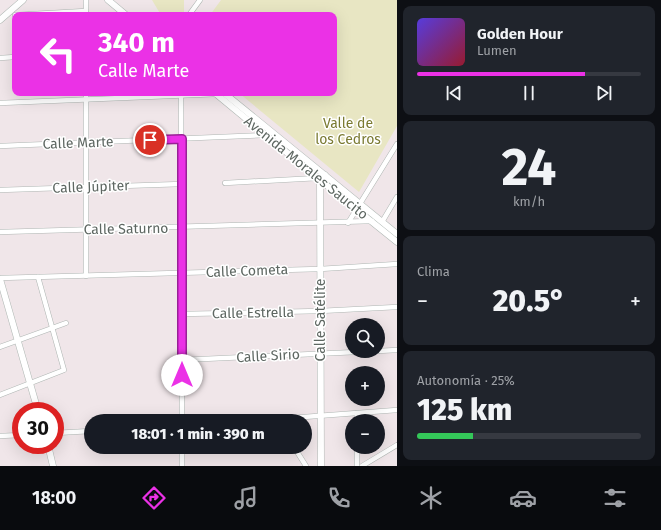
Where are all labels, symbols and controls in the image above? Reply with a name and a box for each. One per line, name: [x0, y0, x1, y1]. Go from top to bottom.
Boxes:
text: Golden Hour: [477, 25, 563, 43]
text: 340 m: [98, 26, 175, 59]
icon: left: [32, 28, 84, 80]
text: Lumen: [477, 43, 517, 58]
text: Calle Marte: [98, 60, 189, 82]
icon: previous: [443, 82, 465, 104]
icon: pause: [518, 82, 540, 104]
icon: next: [593, 82, 615, 104]
street label: Avenida Morales Saucito: [241, 113, 371, 223]
park label: Valle de los Cedros: [315, 115, 381, 148]
pin: [133, 123, 167, 157]
icon: arrive: [139, 129, 161, 151]
street label: Calle Marte: [42, 133, 114, 153]
text: 24: [502, 136, 556, 199]
street label: Calle Júpiter: [52, 177, 130, 197]
text: km/h: [513, 194, 545, 209]
street label: Calle Saturno: [83, 220, 169, 238]
street label: Calle Cometa: [205, 261, 289, 281]
text: Clima: [417, 264, 450, 279]
street label: Calle Satélite: [312, 279, 329, 361]
text: 20.5°: [493, 283, 565, 319]
text: −: [417, 288, 428, 315]
text: +: [630, 288, 641, 315]
street label: Calle Estrella: [212, 304, 294, 322]
map controls: [345, 318, 385, 454]
button: search: [345, 318, 385, 358]
street label: Calle Sirio: [236, 346, 300, 366]
position arrow: [161, 354, 203, 396]
button: +: [345, 366, 385, 406]
text: Autonomía · 25%: [417, 373, 515, 388]
text: 125 km: [417, 392, 512, 428]
speed limit sign: 30: [12, 402, 64, 454]
button: −: [345, 414, 385, 454]
text: 18:01 · 1 min · 390 m: [131, 425, 265, 443]
icon: directions: [140, 484, 168, 512]
icon: music: [232, 484, 260, 512]
icon: phone: [325, 484, 353, 512]
icon: climate: [417, 484, 445, 512]
icon: car: [509, 484, 537, 512]
icon: filters: [601, 484, 629, 512]
text: 18:00: [32, 487, 76, 509]

